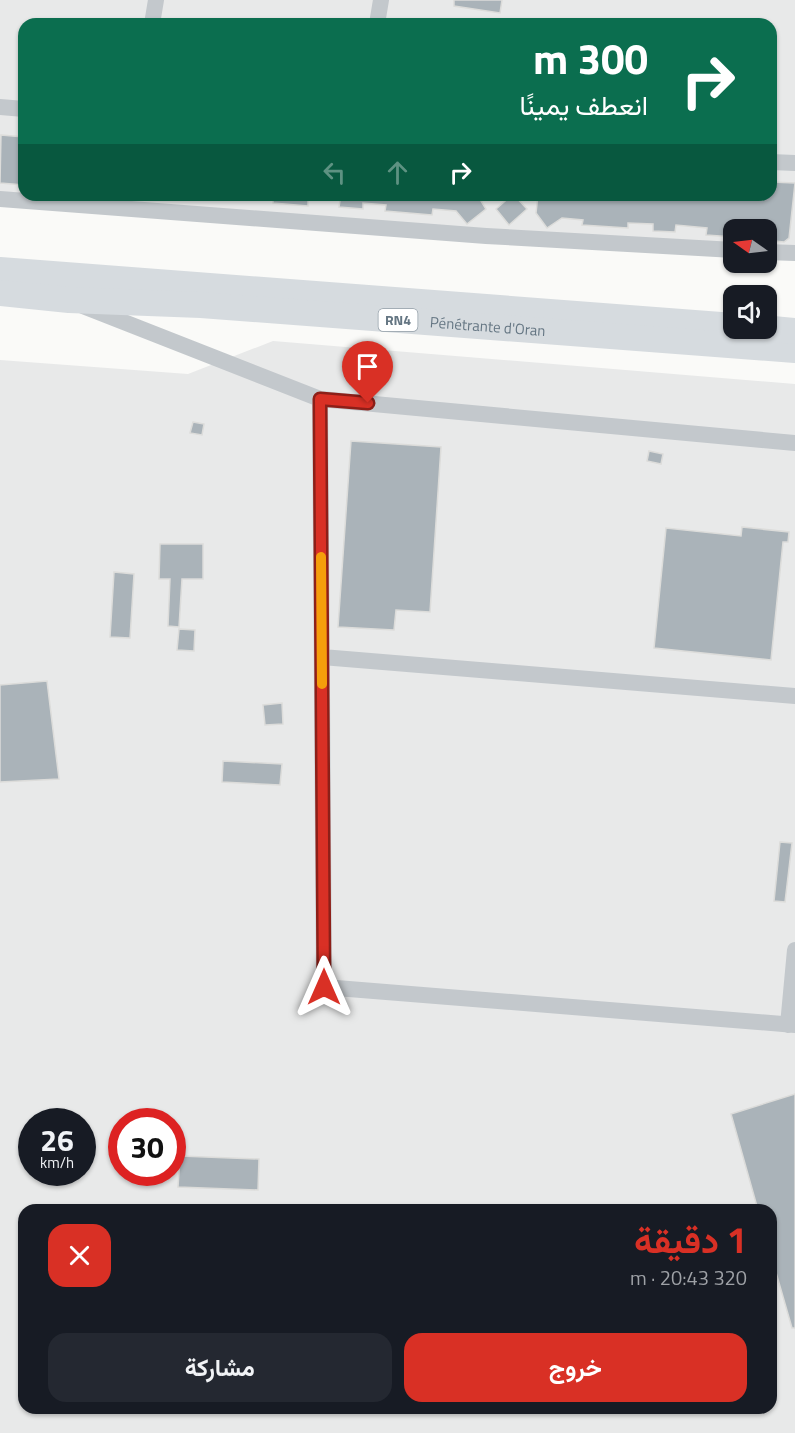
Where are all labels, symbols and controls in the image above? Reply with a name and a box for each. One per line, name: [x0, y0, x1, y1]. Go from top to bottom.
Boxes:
text: 300 m: [533, 26, 648, 90]
icon: right: [669, 42, 747, 120]
text: انعطف يمينًا: [519, 84, 648, 125]
icon: left: [318, 156, 351, 189]
icon: ahead: [381, 156, 414, 189]
icon: right: [444, 156, 477, 189]
north arrow: [723, 219, 777, 273]
map controls: [723, 219, 777, 339]
button: sound: [723, 285, 777, 339]
road number: RN4: [378, 309, 418, 331]
street label: Pénétrante d'Oran: [429, 310, 546, 342]
pin: [342, 341, 393, 403]
icon: arrive: [351, 350, 384, 383]
position arrow: [292, 955, 356, 1019]
speed limit sign: 30: [108, 1108, 186, 1186]
text: 26: [40, 1117, 74, 1163]
text: km/h: [40, 1151, 74, 1174]
text: 1 دقيقة: [634, 1212, 747, 1267]
button: close: [48, 1224, 111, 1287]
text: 320 m · 20:43: [630, 1262, 747, 1293]
button: مشاركة: [48, 1333, 392, 1402]
button: خروج: [404, 1333, 747, 1402]

